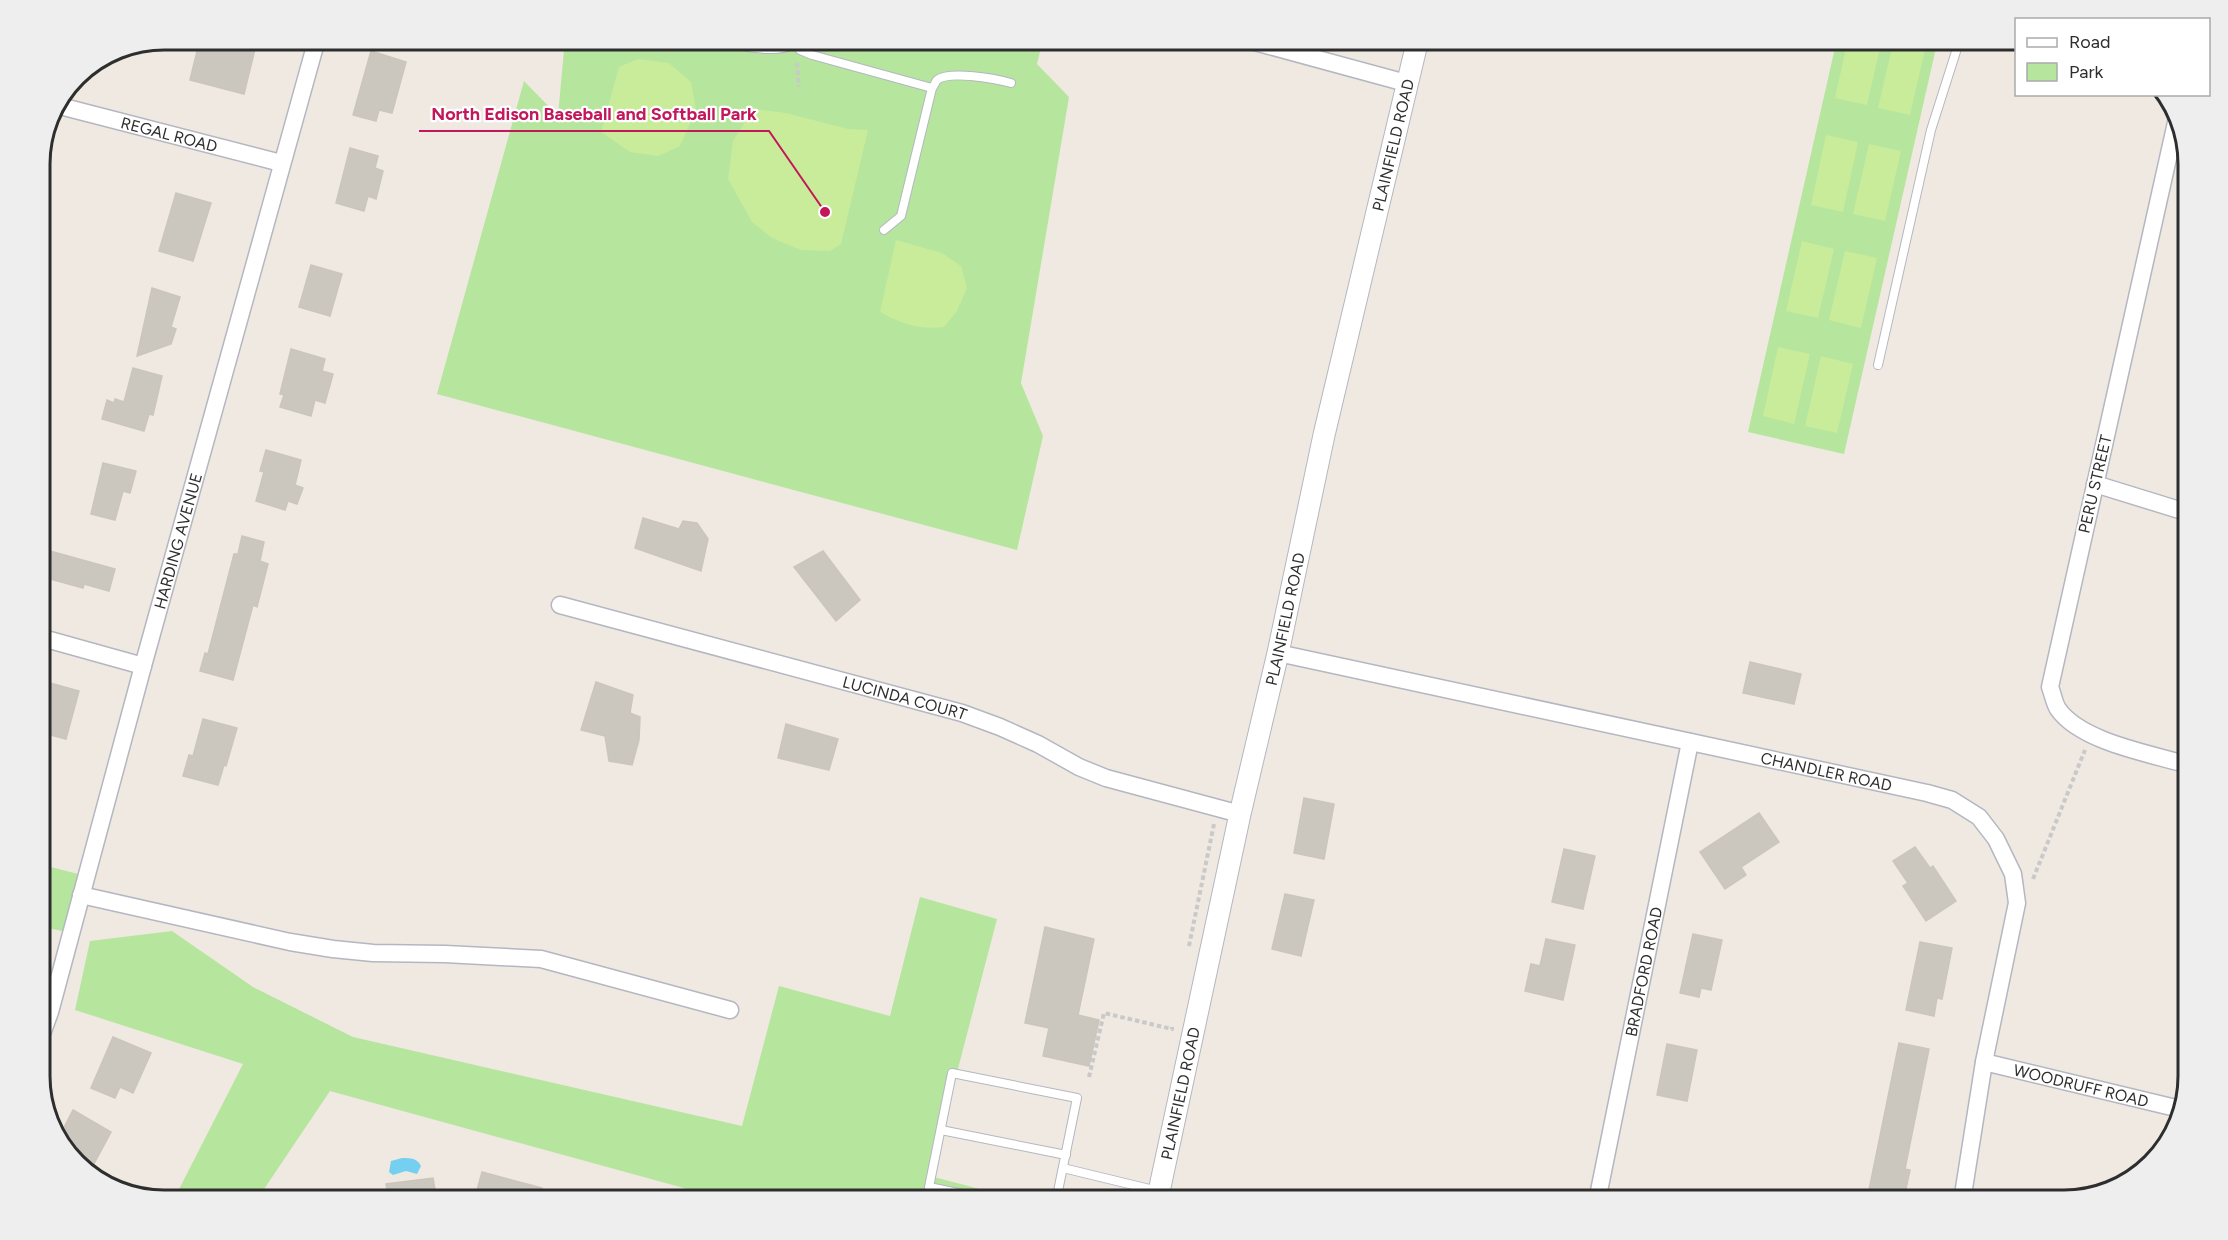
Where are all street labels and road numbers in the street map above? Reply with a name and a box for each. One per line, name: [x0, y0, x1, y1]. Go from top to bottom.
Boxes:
street label: PLAINFIELD ROAD: [1368, 77, 1418, 213]
street label: REGAL ROAD: [119, 113, 220, 156]
street label: PERU STREET: [2074, 433, 2116, 535]
street label: HARDING AVENUE: [150, 471, 206, 611]
street label: PLAINFIELD ROAD: [1261, 551, 1308, 687]
street label: LUCINDA COURT: [841, 672, 970, 724]
street label: CHANDLER ROAD: [1759, 748, 1894, 795]
street label: BRADFORD ROAD: [1621, 905, 1666, 1038]
street label: PLAINFIELD ROAD: [1157, 1025, 1204, 1162]
street label: WOODRUFF ROAD: [2012, 1060, 2151, 1111]

